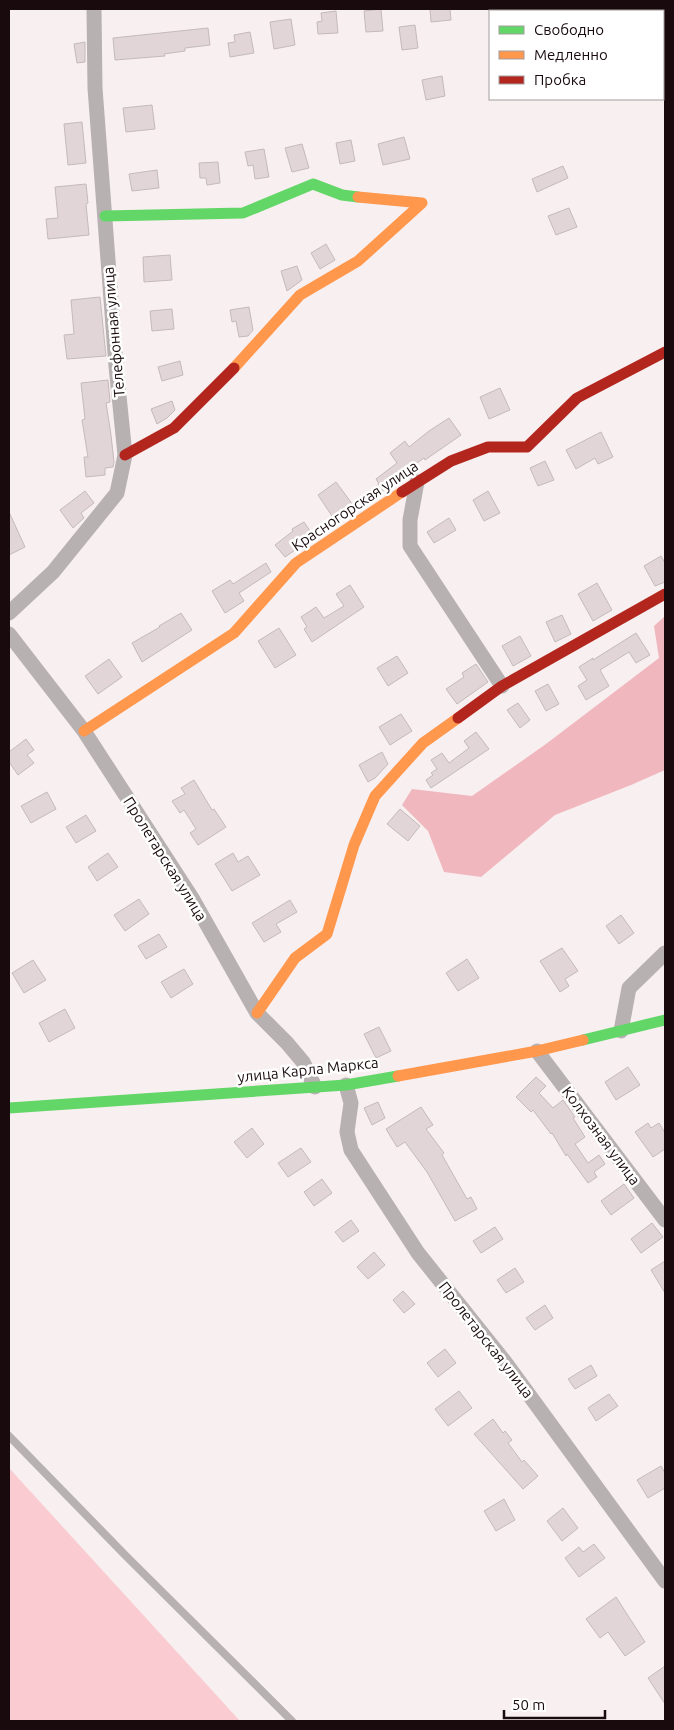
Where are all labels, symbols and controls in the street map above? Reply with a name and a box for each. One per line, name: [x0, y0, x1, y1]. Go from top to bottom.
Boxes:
legend: [489, 10, 664, 100]
text: Свободно: [534, 21, 604, 38]
text: Медленно: [534, 46, 608, 63]
text: Пробка: [534, 71, 586, 88]
street label: Телефонная улица: [99, 266, 128, 398]
street label: Красногорская улица: [288, 457, 421, 554]
street label: Пролетарская улица: [120, 794, 211, 924]
street label: улица Карла Маркса: [237, 1054, 379, 1085]
street label: Колхозная улица: [559, 1083, 644, 1188]
street label: Пролетарская улица: [436, 1278, 537, 1401]
scale bar: [504, 1688, 605, 1720]
text: 50 m: [512, 1696, 545, 1713]

